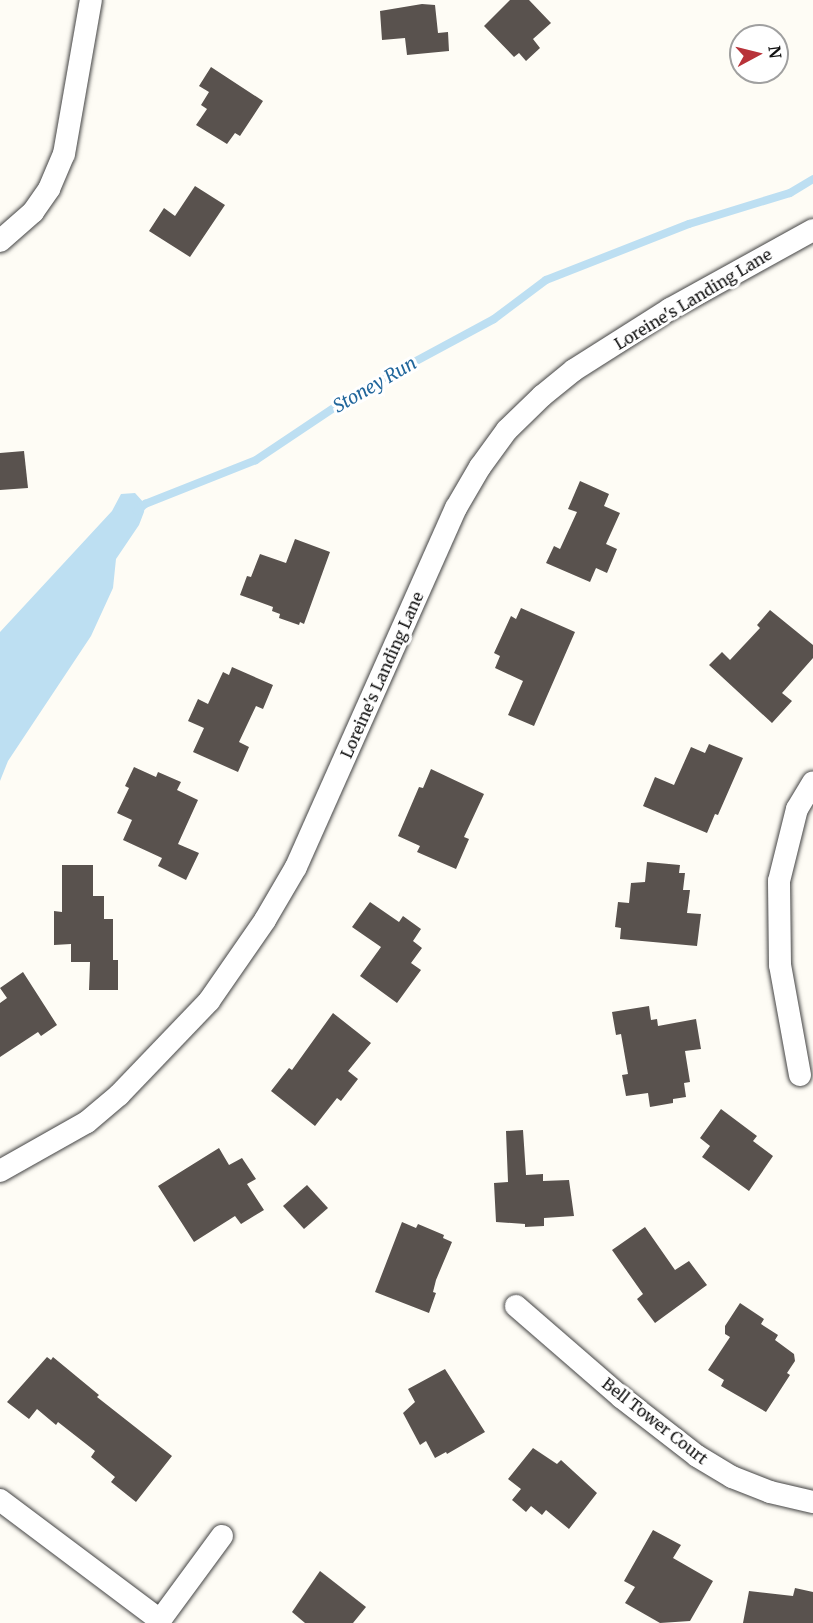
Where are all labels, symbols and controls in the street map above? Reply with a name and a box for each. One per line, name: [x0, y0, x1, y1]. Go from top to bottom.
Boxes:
north arrow: [729, 24, 789, 84]
text: N: [764, 45, 786, 60]
street label: Loreine's Landing Lane: [611, 244, 775, 354]
water label: Stoney Run: [330, 353, 420, 417]
street label: Loreine's Landing Lane: [337, 589, 427, 761]
street label: Bell Tower Court: [598, 1374, 712, 1468]

